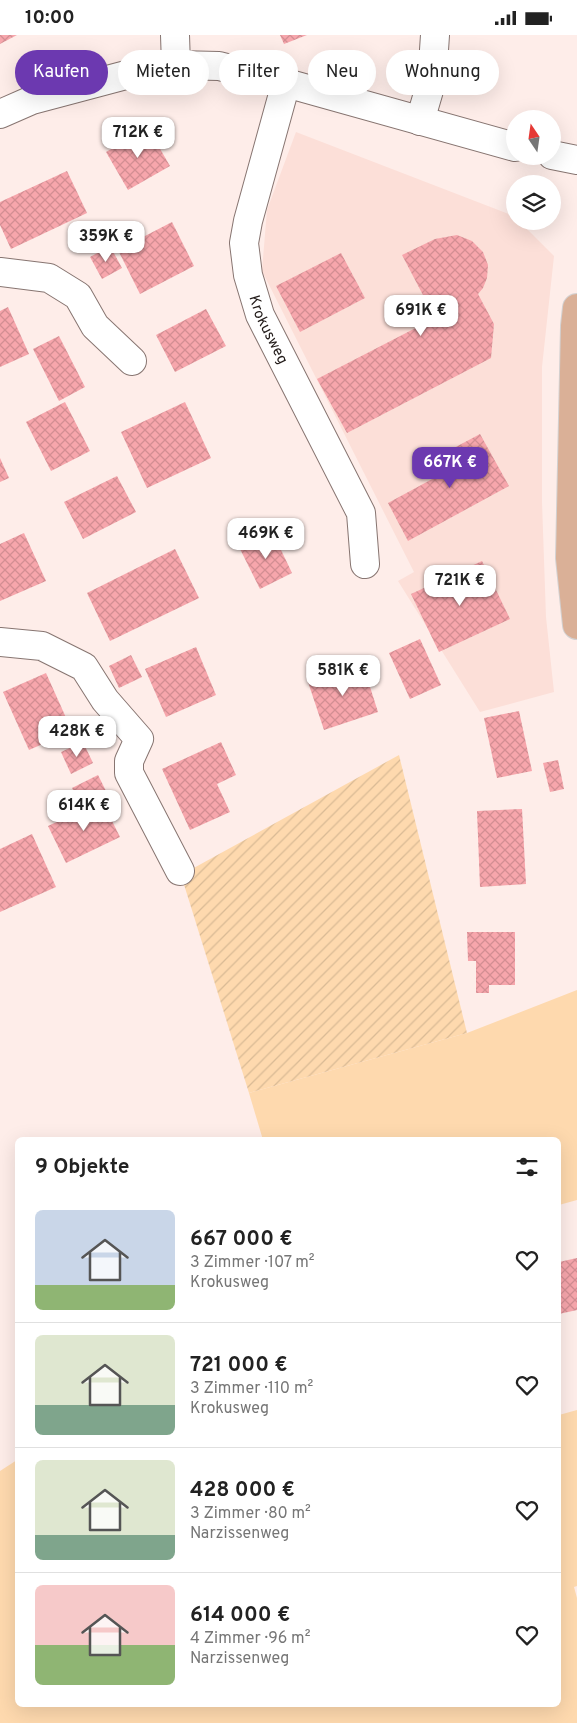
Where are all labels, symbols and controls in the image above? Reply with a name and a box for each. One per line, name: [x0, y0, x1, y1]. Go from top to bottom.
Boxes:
text: 10:00: [25, 6, 75, 30]
chip: Kaufen: [15, 50, 108, 95]
chip: Mieten: [118, 50, 209, 95]
chip: Filter: [219, 50, 298, 95]
chip: Neu: [308, 50, 376, 95]
chip: Wohnung: [386, 50, 499, 95]
north arrow: [506, 110, 561, 165]
map controls: [506, 110, 561, 230]
pin: 712K €: [97, 117, 179, 159]
text: 712K €: [113, 123, 163, 143]
button: layers: [506, 175, 561, 230]
pin: 359K €: [65, 221, 147, 263]
text: 359K €: [79, 227, 133, 247]
street label: Krokusweg: [244, 293, 291, 368]
pin: 691K €: [380, 295, 462, 337]
text: 691K €: [395, 301, 447, 321]
pin: 667K €: [409, 447, 491, 489]
text: 667K €: [423, 453, 477, 473]
pin: 469K €: [225, 517, 307, 560]
text: 469K €: [238, 524, 294, 544]
pin: 721K €: [419, 565, 501, 607]
text: 721K €: [435, 571, 485, 591]
pin: 581K €: [302, 655, 384, 697]
text: 581K €: [317, 661, 369, 681]
pin: 428K €: [36, 715, 118, 758]
text: 428K €: [49, 722, 105, 742]
pin: 614K €: [43, 789, 125, 832]
text: 614K €: [58, 796, 110, 816]
icon: filters: [513, 1153, 541, 1181]
text: 9 Objekte: [35, 1154, 130, 1181]
text: 667 000 €: [190, 1226, 293, 1253]
icon: home: [75, 1230, 135, 1290]
icon: heart: [513, 1246, 541, 1274]
text: 3 Zimmer · 107 m²: [190, 1253, 315, 1273]
text: Krokusweg: [190, 1273, 269, 1293]
text: 721 000 €: [190, 1352, 288, 1379]
icon: home: [75, 1355, 135, 1415]
icon: heart: [513, 1371, 541, 1399]
text: 3 Zimmer · 110 m²: [190, 1379, 313, 1399]
text: Krokusweg: [190, 1399, 269, 1419]
text: 428 000 €: [190, 1477, 295, 1504]
icon: home: [75, 1480, 135, 1540]
icon: heart: [513, 1496, 541, 1524]
text: 3 Zimmer · 80 m²: [190, 1504, 311, 1524]
text: Narzissenweg: [190, 1524, 289, 1544]
text: 614 000 €: [190, 1602, 290, 1629]
icon: home: [75, 1605, 135, 1665]
icon: heart: [513, 1621, 541, 1649]
text: 4 Zimmer · 96 m²: [190, 1629, 310, 1649]
text: Narzissenweg: [190, 1649, 289, 1669]

